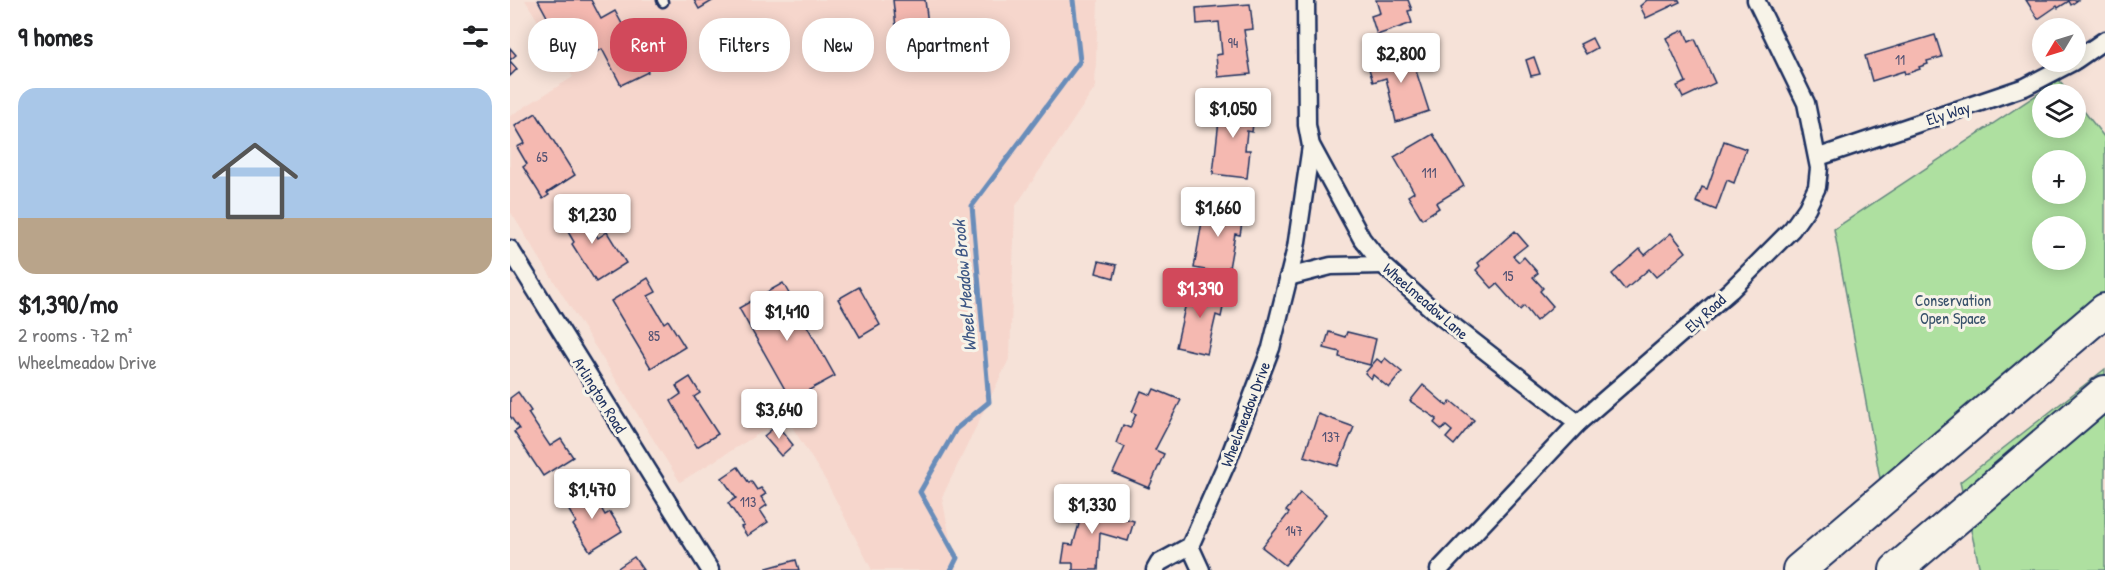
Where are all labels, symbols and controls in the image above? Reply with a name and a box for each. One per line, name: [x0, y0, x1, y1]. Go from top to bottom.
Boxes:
chip: Buy: [528, 18, 598, 72]
chip: Rent: [610, 18, 687, 72]
chip: Filters: [699, 18, 790, 72]
chip: New: [802, 18, 874, 72]
chip: Apartment: [886, 18, 1010, 72]
north arrow: [2032, 18, 2086, 72]
map controls: [2032, 18, 2086, 270]
text: 9 homes: [18, 19, 93, 54]
icon: filters: [459, 20, 492, 53]
house number: 94: [1228, 33, 1238, 52]
pin: $2,800: [1352, 33, 1450, 84]
text: $2,800: [1376, 39, 1426, 66]
house number: 11: [1895, 50, 1905, 69]
button: layers: [2032, 84, 2086, 138]
pin: $1,050: [1184, 88, 1282, 139]
text: $1,050: [1209, 94, 1257, 121]
street label: Ely Way: [1923, 96, 1973, 130]
icon: home: [201, 127, 309, 235]
house number: 65: [536, 147, 548, 166]
button: +: [2032, 150, 2086, 204]
house number: 111: [1421, 163, 1437, 182]
pin: $1,660: [1169, 187, 1267, 238]
text: $1,660: [1195, 193, 1241, 220]
pin: $1,230: [543, 194, 641, 245]
text: $1,230: [568, 200, 616, 227]
button: −: [2032, 216, 2086, 270]
water label: Wheel Meadow Brook: [946, 218, 982, 353]
street label: Wheelmeadow Lane: [1379, 258, 1474, 345]
house number: 15: [1502, 266, 1514, 285]
pin: $1,390: [1151, 268, 1249, 319]
text: $1,390: [1177, 274, 1223, 301]
text: $1,390/mo: [18, 286, 118, 321]
street label: Ely Road: [1680, 289, 1730, 337]
park label: Conservation Open Space: [1915, 289, 1991, 329]
pin: $1,410: [738, 291, 836, 342]
text: $1,410: [764, 297, 810, 324]
text: 2 rooms · 72 m²: [18, 321, 132, 348]
house number: 85: [648, 326, 660, 345]
text: Wheelmeadow Drive: [18, 348, 157, 375]
street label: Arlington Road: [568, 353, 632, 437]
street label: Wheelmeadow Drive: [1215, 358, 1275, 470]
pin: $3,640: [730, 389, 828, 440]
text: $3,640: [755, 395, 803, 422]
house number: 137: [1322, 427, 1340, 446]
pin: $1,470: [543, 469, 641, 520]
text: $1,470: [568, 475, 616, 502]
pin: $1,330: [1043, 484, 1141, 535]
text: $1,330: [1068, 490, 1116, 517]
house number: 113: [740, 492, 756, 511]
house number: 147: [1285, 521, 1303, 540]

